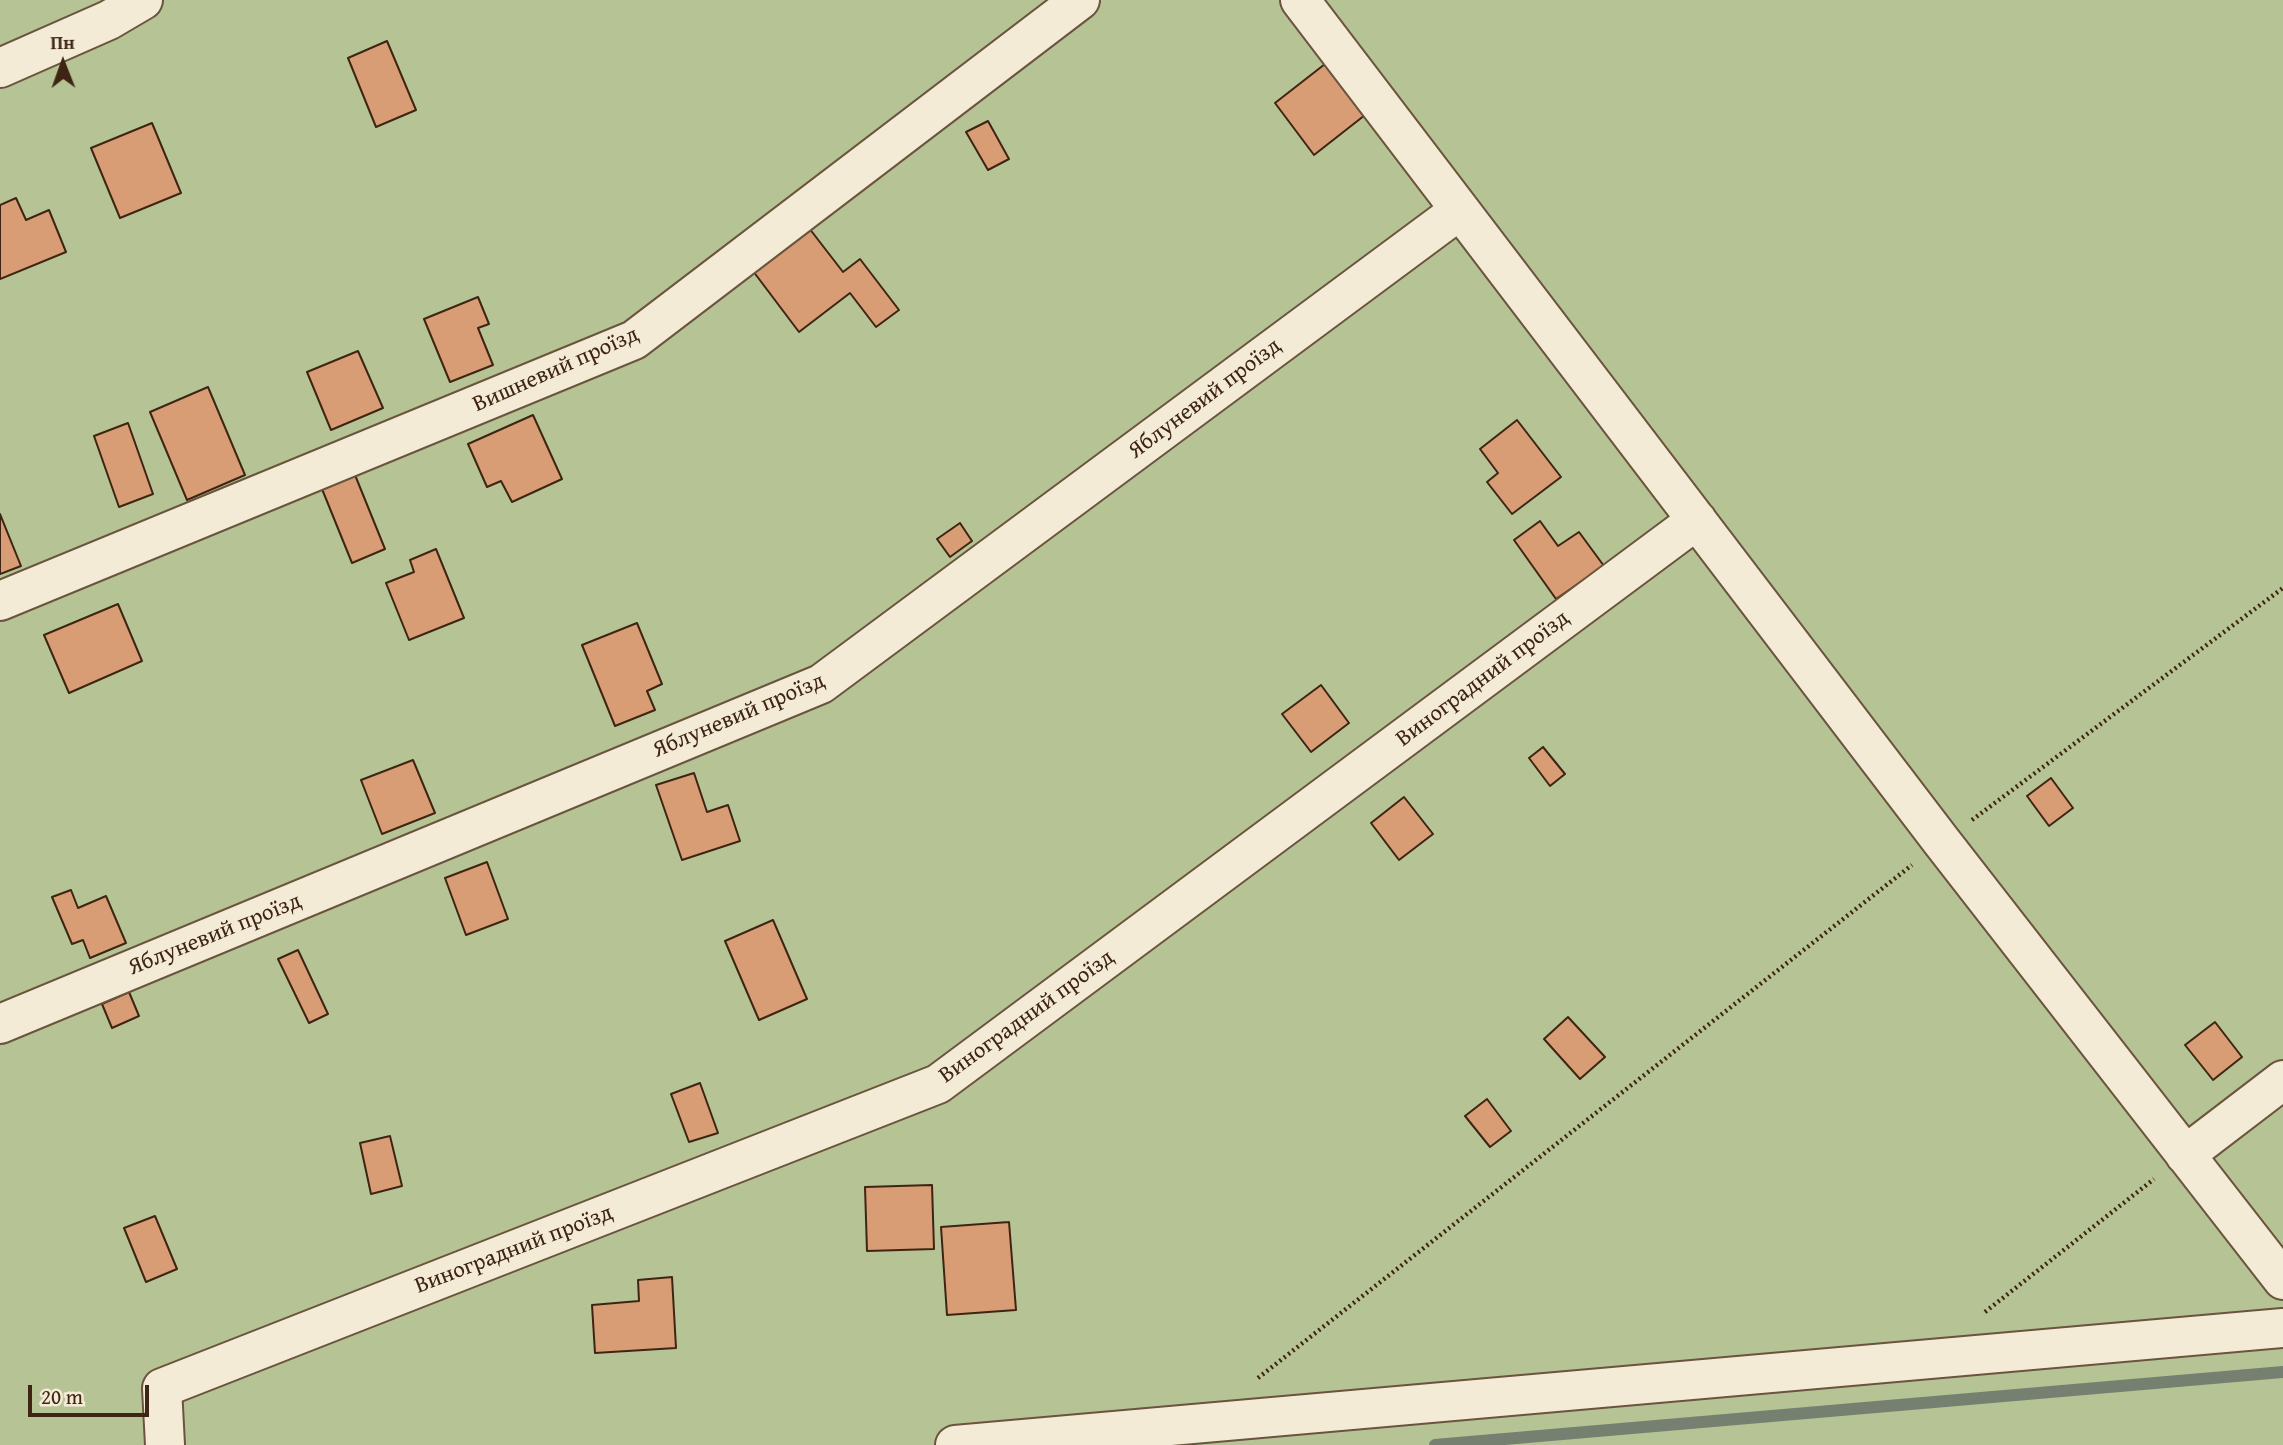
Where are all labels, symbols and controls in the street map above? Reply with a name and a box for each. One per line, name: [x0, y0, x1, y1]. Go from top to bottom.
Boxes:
north arrow: [28, 28, 98, 98]
text: Пн: [50, 28, 75, 56]
street label: Вишневий проїзд: [469, 321, 643, 419]
street label: Яблуневий проїзд: [1123, 333, 1287, 465]
street label: Виноградний проїзд: [1391, 605, 1575, 753]
street label: Яблуневий проїзд: [649, 667, 829, 765]
street label: Яблуневий проїзд: [125, 888, 305, 982]
street label: Виноградний проїзд: [934, 944, 1120, 1090]
street label: Виноградний проїзд: [411, 1200, 617, 1300]
scale bar: [32, 1372, 152, 1416]
text: 20 m: [41, 1381, 83, 1412]

